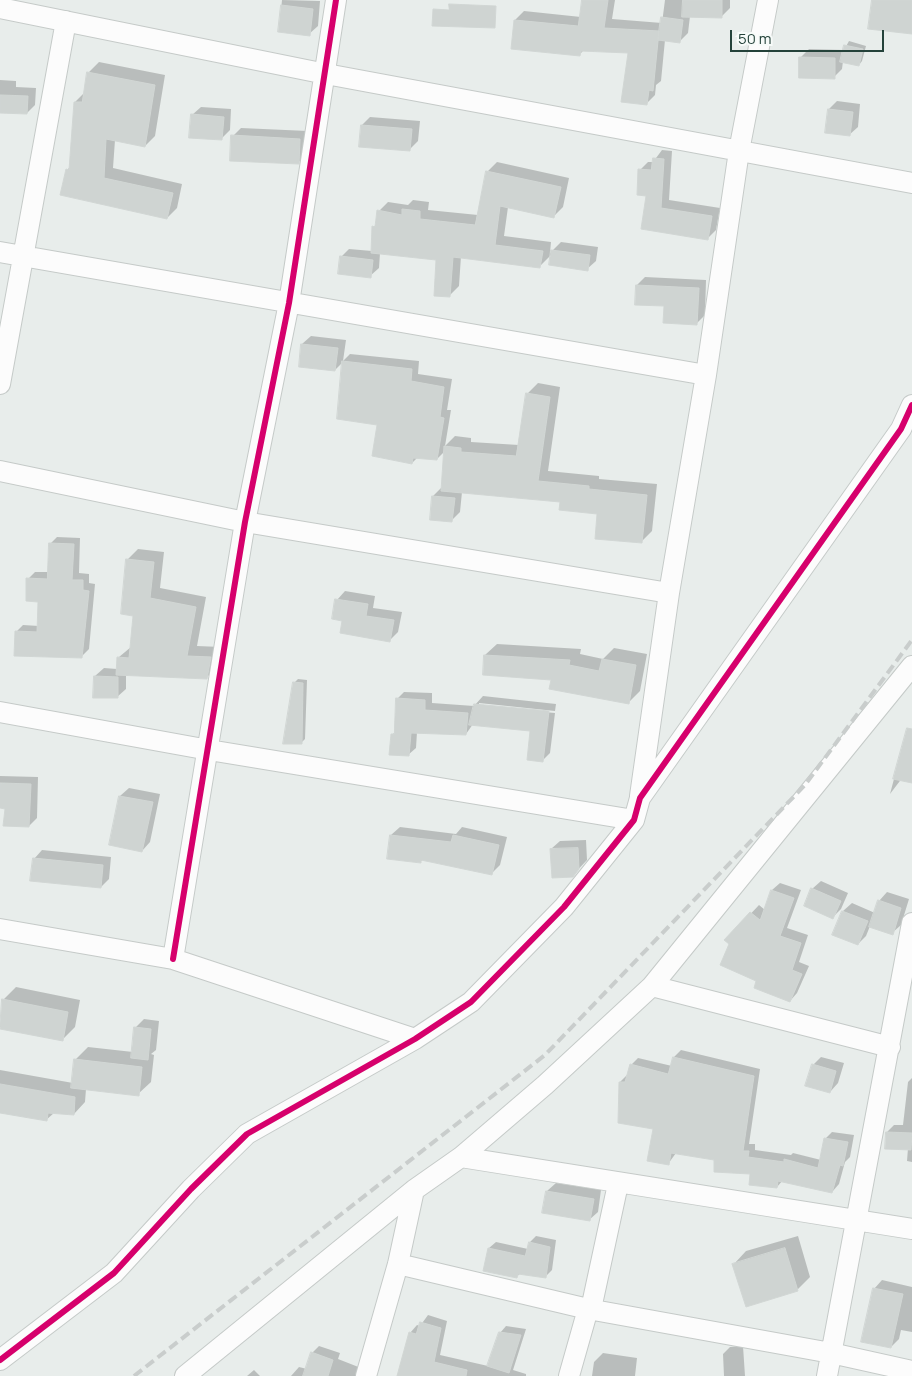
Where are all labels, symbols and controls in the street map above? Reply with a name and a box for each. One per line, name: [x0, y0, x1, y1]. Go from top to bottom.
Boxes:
scale bar: [732, 20, 886, 52]
text: 50 m: [738, 28, 772, 49]

